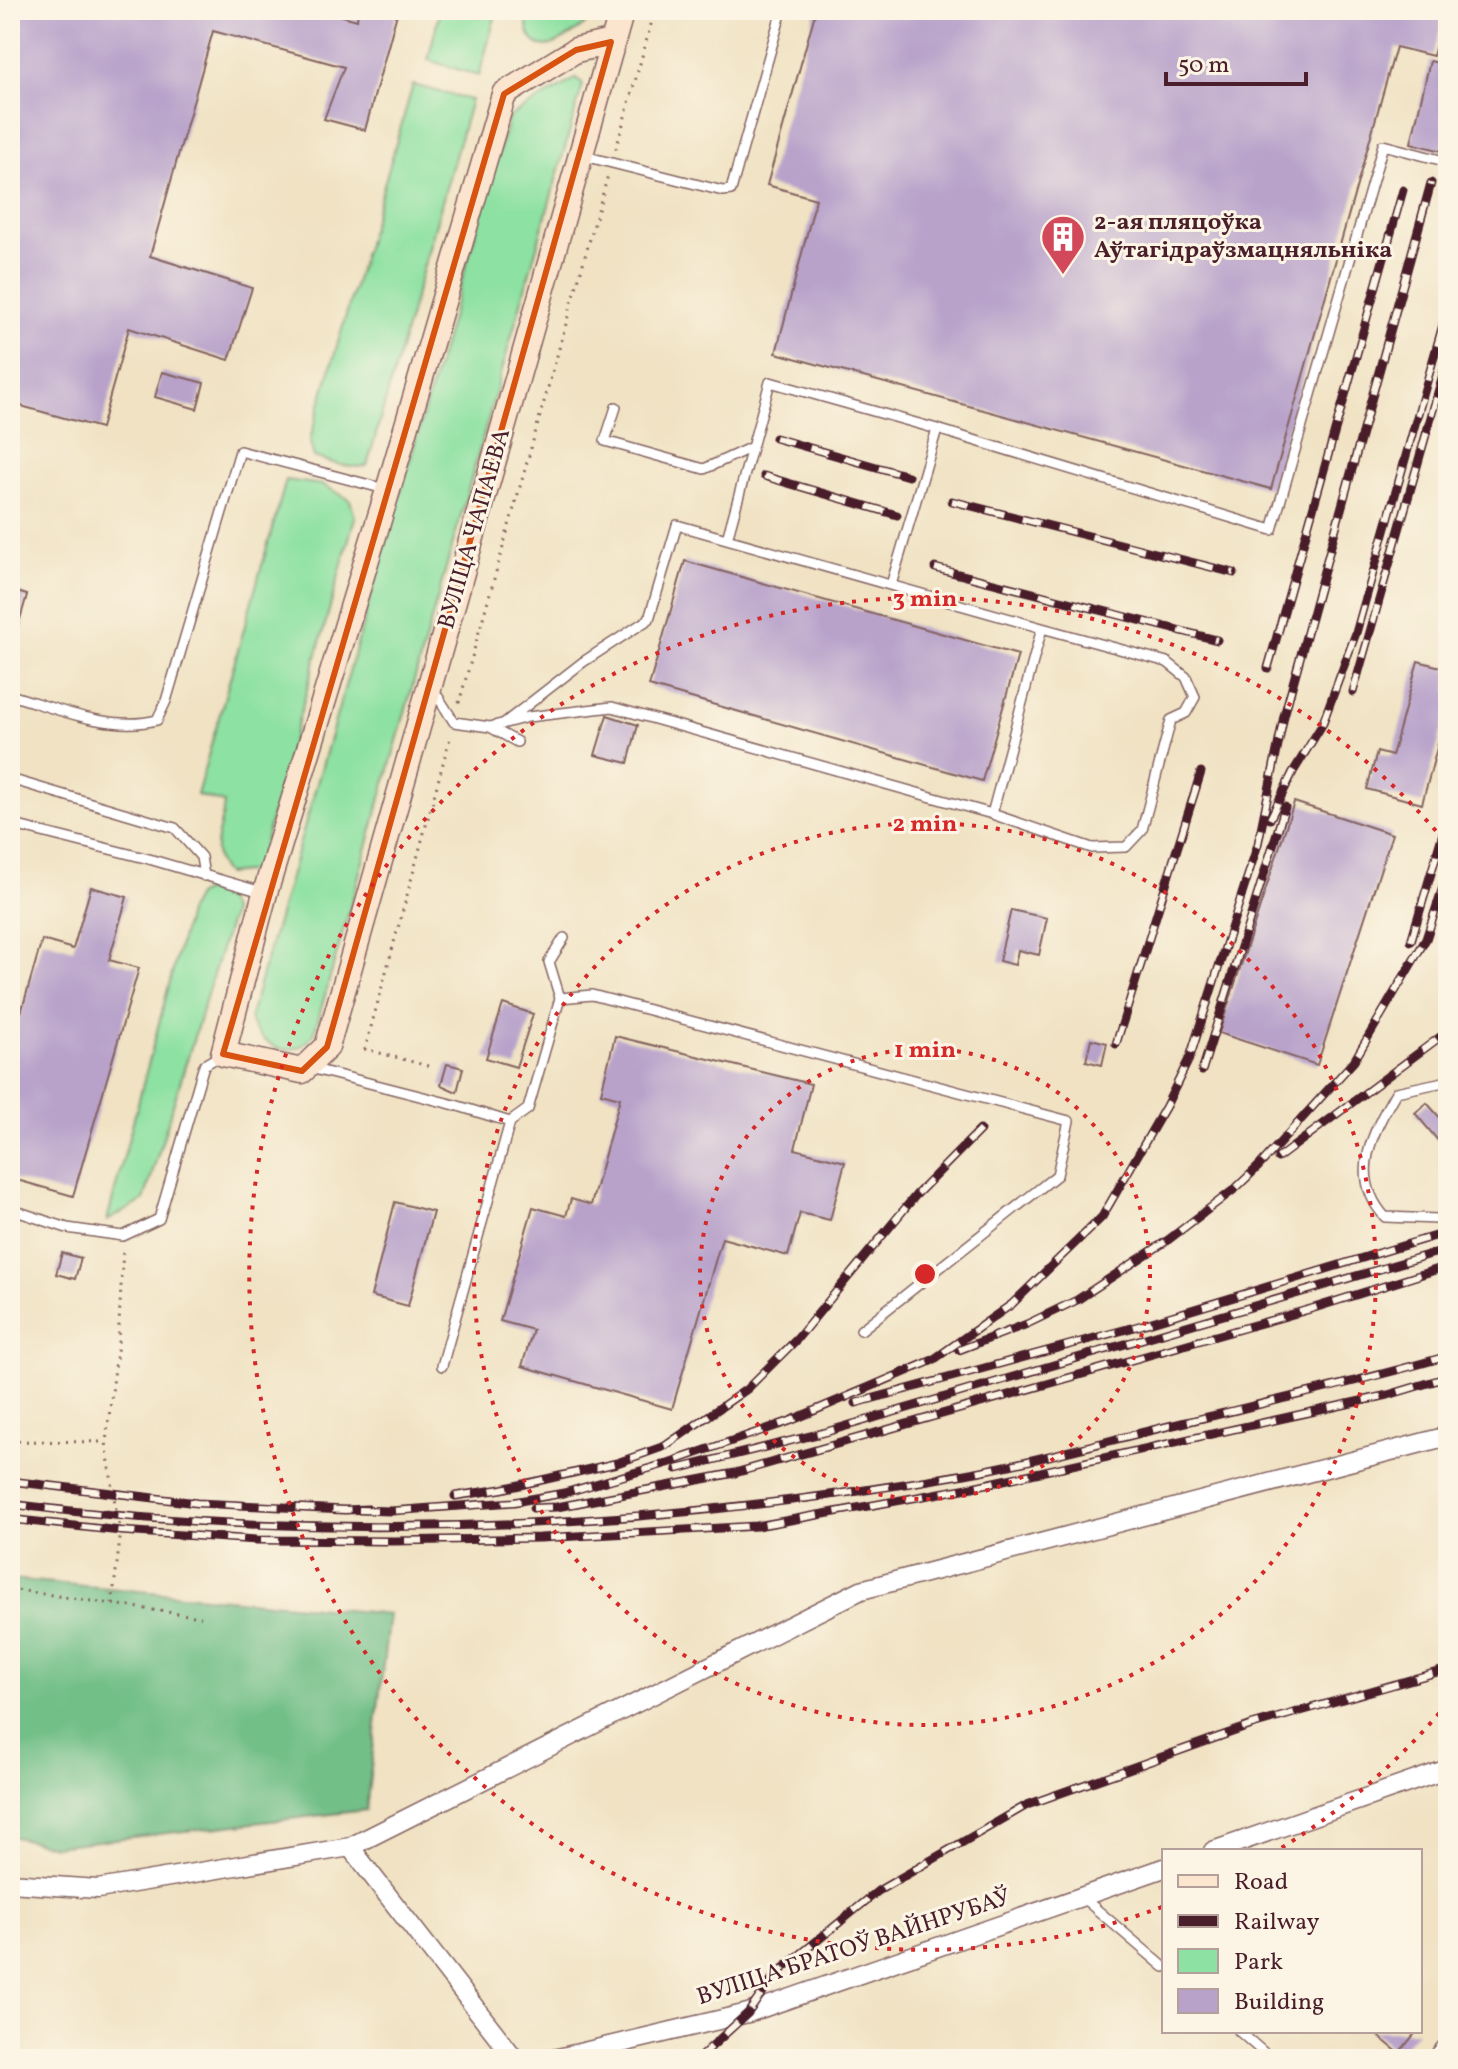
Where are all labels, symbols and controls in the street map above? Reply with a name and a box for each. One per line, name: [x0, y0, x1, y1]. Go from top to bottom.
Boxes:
scale bar: [1166, 36, 1306, 86]
text: 50 m: [1178, 49, 1230, 83]
place label: 2-ая пляцоўка Аўтагідраўзмацняльніка: [1094, 206, 1392, 268]
building icon: 2-ая пляцоўка Аўтагідраўзмацняльніка: [1039, 213, 1087, 276]
street label: ВУЛІЦА ЧАПАЕВА: [430, 425, 520, 633]
text: 3 min: [893, 583, 957, 617]
text: 2 min: [893, 808, 958, 842]
text: 1 min: [894, 1034, 956, 1068]
centre of rings: [911, 1260, 939, 1288]
legend: [1162, 1849, 1422, 2033]
text: Road: [1234, 1866, 1288, 1900]
street label: ВУЛІЦА БРАТОЎ ВАЙНРУБАЎ: [693, 1881, 1016, 2015]
text: Railway: [1234, 1906, 1320, 1940]
text: Park: [1234, 1946, 1283, 1980]
text: Building: [1234, 1986, 1324, 2020]

